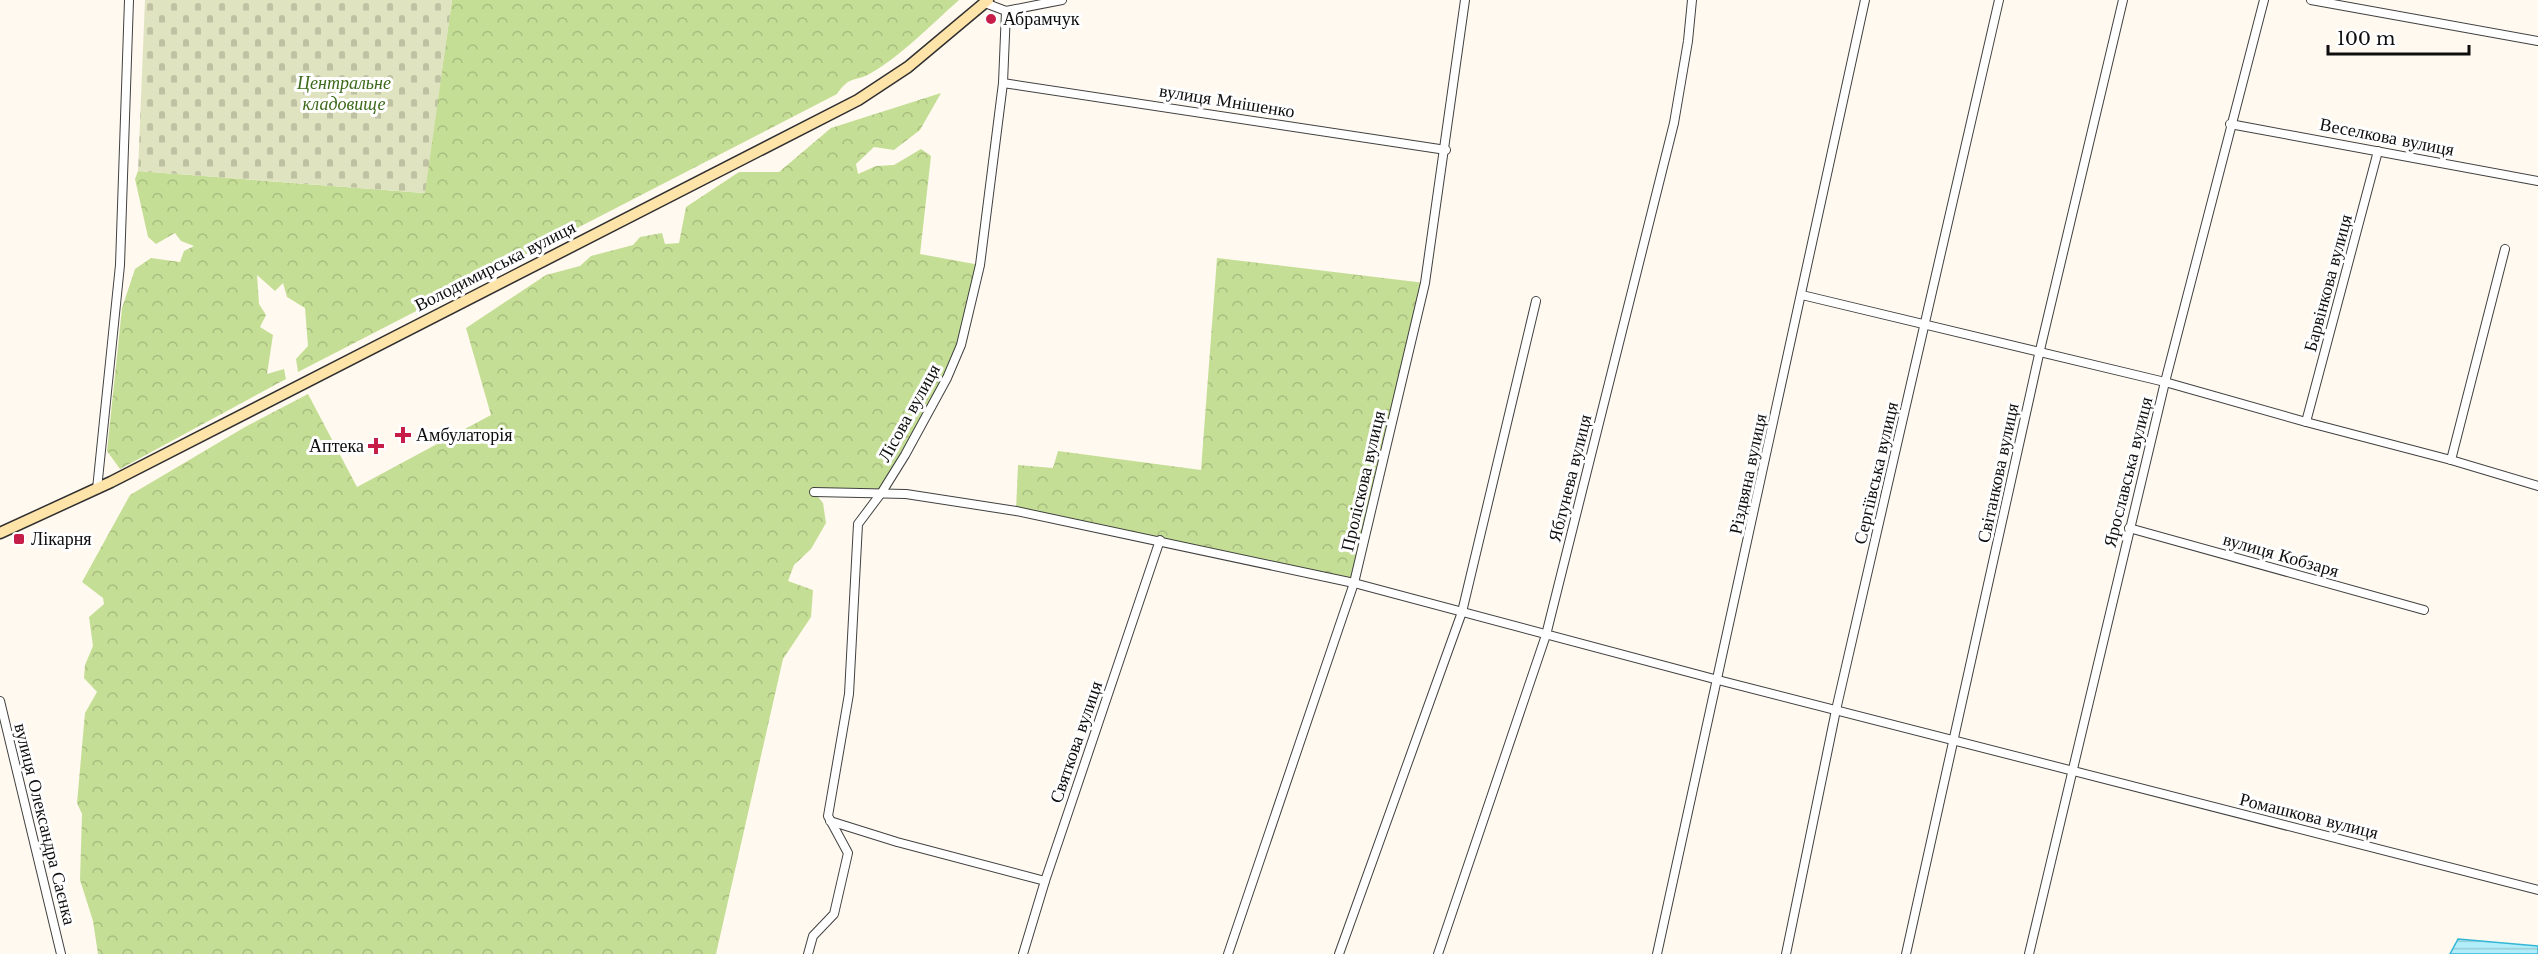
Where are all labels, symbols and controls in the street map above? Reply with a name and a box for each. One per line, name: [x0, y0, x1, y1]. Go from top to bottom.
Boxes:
place label: Абрамчук: [1003, 8, 1080, 30]
marker: Абрамчук: [984, 12, 998, 26]
scale bar: [2328, 18, 2469, 56]
text: 100 m: [2337, 28, 2395, 50]
park label: Центральне кладовище: [296, 72, 391, 115]
street label: вулиця Мнішенко: [1158, 79, 1296, 123]
street label: Веселкова вулиця: [2318, 113, 2456, 161]
street label: Барвінкова вулиця: [2299, 212, 2357, 354]
street label: Володимирська вулиця: [411, 216, 579, 316]
street label: Лісова вулиця: [873, 360, 945, 466]
street label: Ярославська вулиця: [2099, 394, 2157, 550]
street label: Сергіївська вулиця: [1849, 400, 1903, 546]
street label: Світанкова вулиця: [1972, 401, 2024, 545]
street label: Проліскова вулиця: [1336, 409, 1390, 553]
street label: Яблунева вулиця: [1544, 412, 1596, 544]
street label: Різдвяна вулиця: [1724, 412, 1772, 536]
place label: Амбулаторія: [416, 424, 513, 446]
marker: Амбулаторія: [394, 426, 412, 444]
place label: Аптека: [309, 435, 364, 457]
marker: Аптека: [369, 439, 383, 453]
place label: Лікарня: [31, 528, 92, 550]
street label: вулиця Кобзаря: [2221, 528, 2341, 582]
marker: Лікарня: [12, 532, 26, 546]
street label: Святкова вулиця: [1045, 678, 1107, 806]
street label: вулиця Олександра Саєнка: [9, 721, 81, 927]
street label: Ромашкова вулиця: [2237, 788, 2381, 844]

